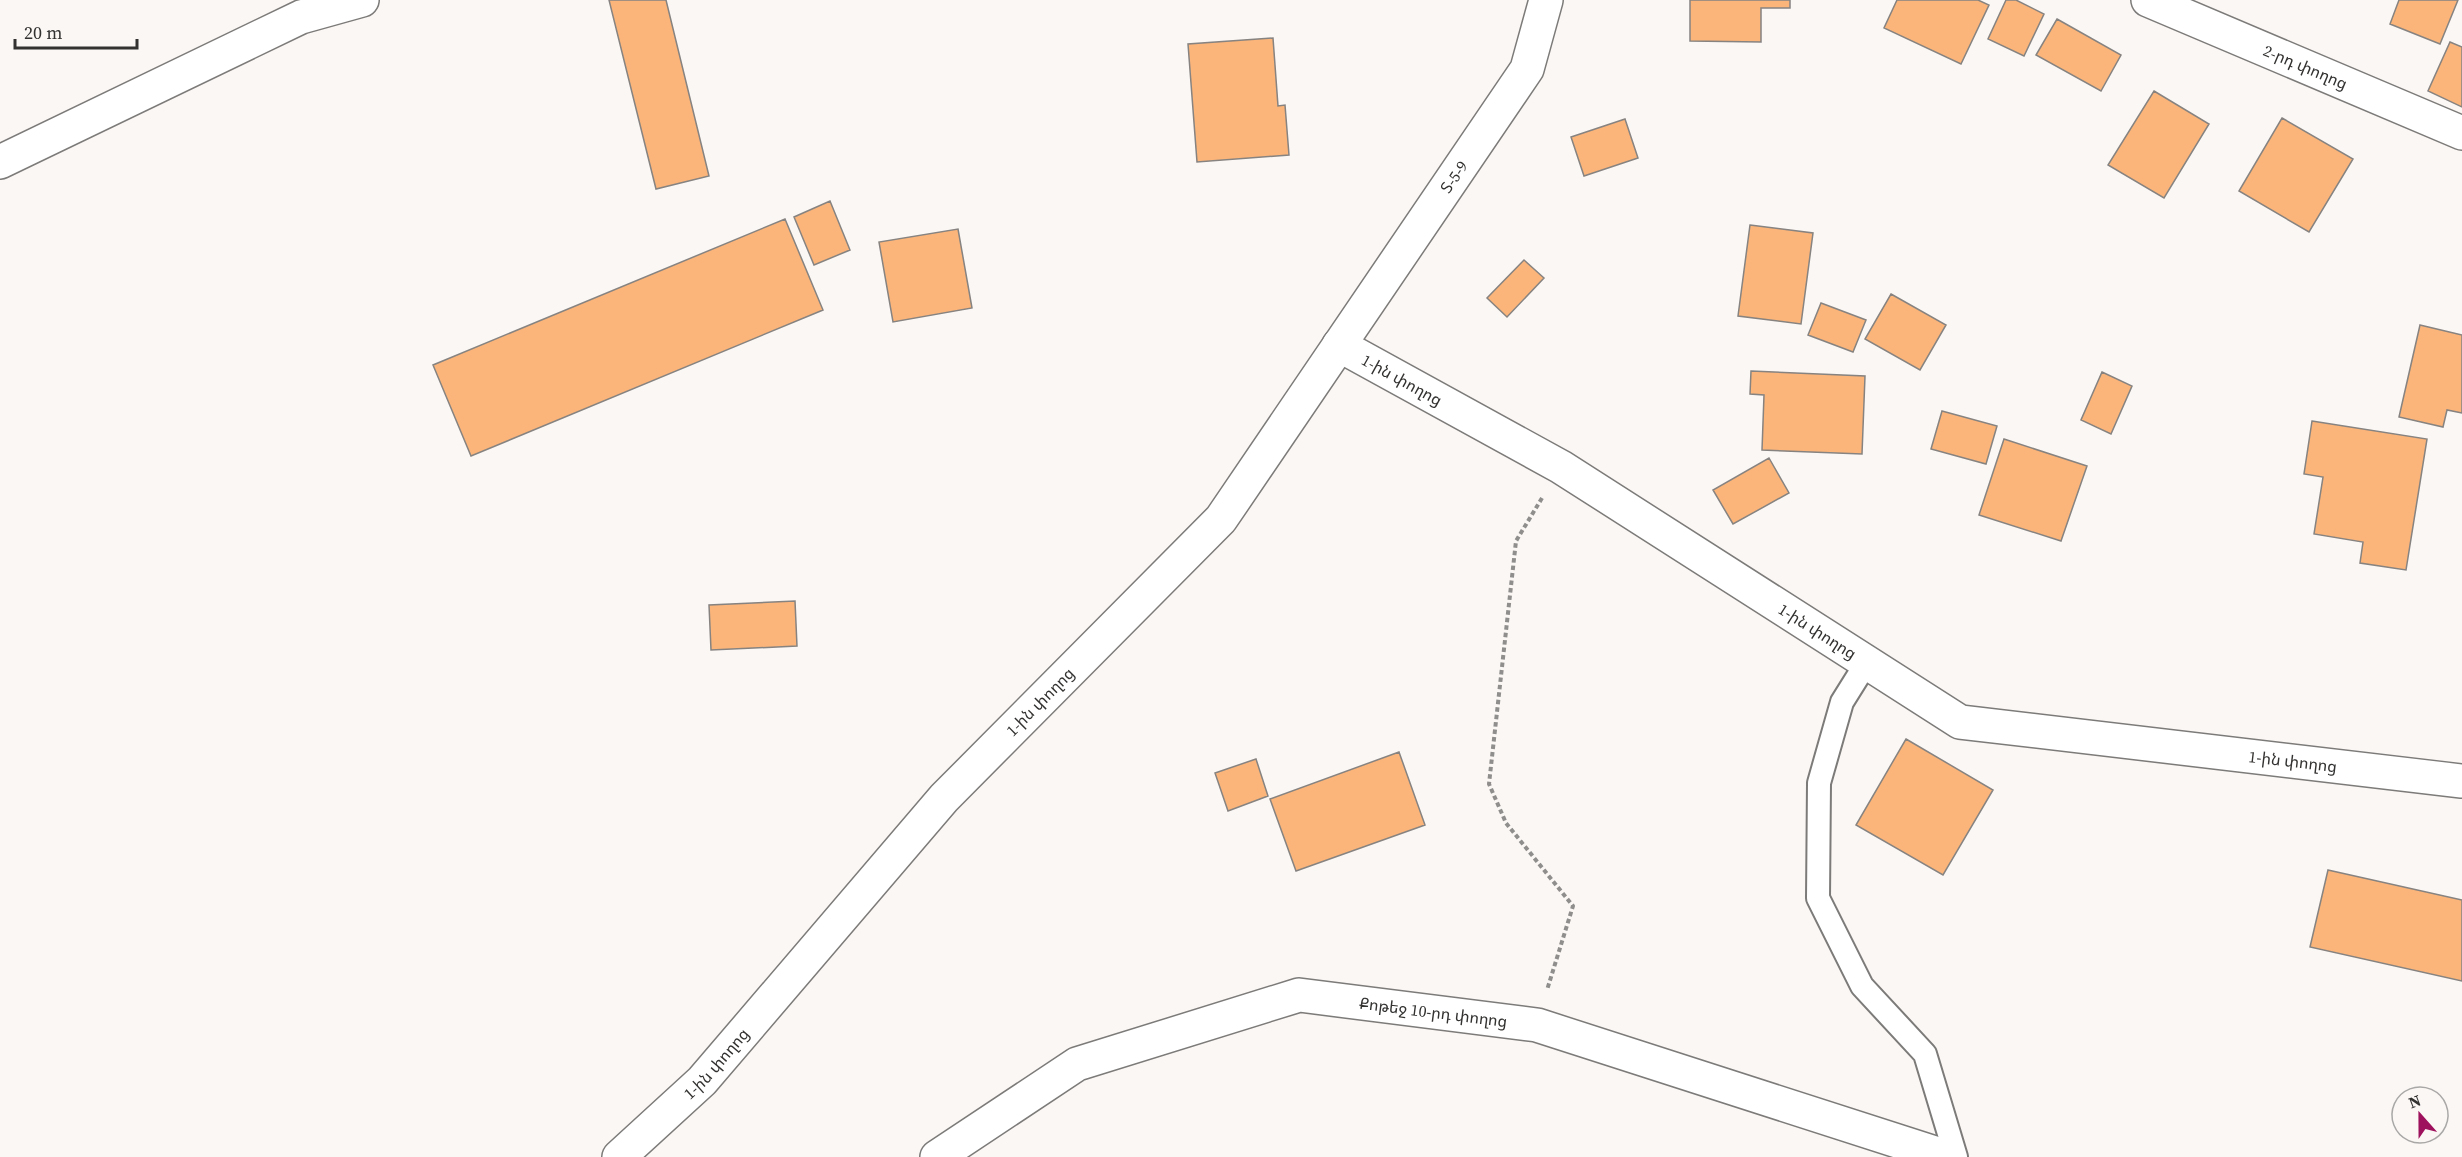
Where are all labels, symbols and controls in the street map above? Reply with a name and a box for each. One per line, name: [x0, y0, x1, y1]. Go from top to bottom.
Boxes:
scale bar: [15, 12, 136, 50]
text: 20 m: [24, 20, 62, 45]
street label: 2-րդ փողոց: [2260, 39, 2351, 94]
street label: Տ-5-9: [1435, 156, 1473, 197]
street label: 1-ին փողոց: [1358, 349, 1446, 411]
street label: 1-ին փողոց: [1774, 598, 1861, 664]
street label: 1-ին փողոց: [1001, 662, 1079, 741]
street label: 1-ին փողոց: [2248, 745, 2338, 777]
street label: Քոթեջ 10-րդ փողոց: [1358, 992, 1509, 1032]
street label: 1-ին փողոց: [678, 1023, 754, 1104]
north arrow: [2390, 1085, 2450, 1145]
text: N: [2405, 1089, 2424, 1113]

